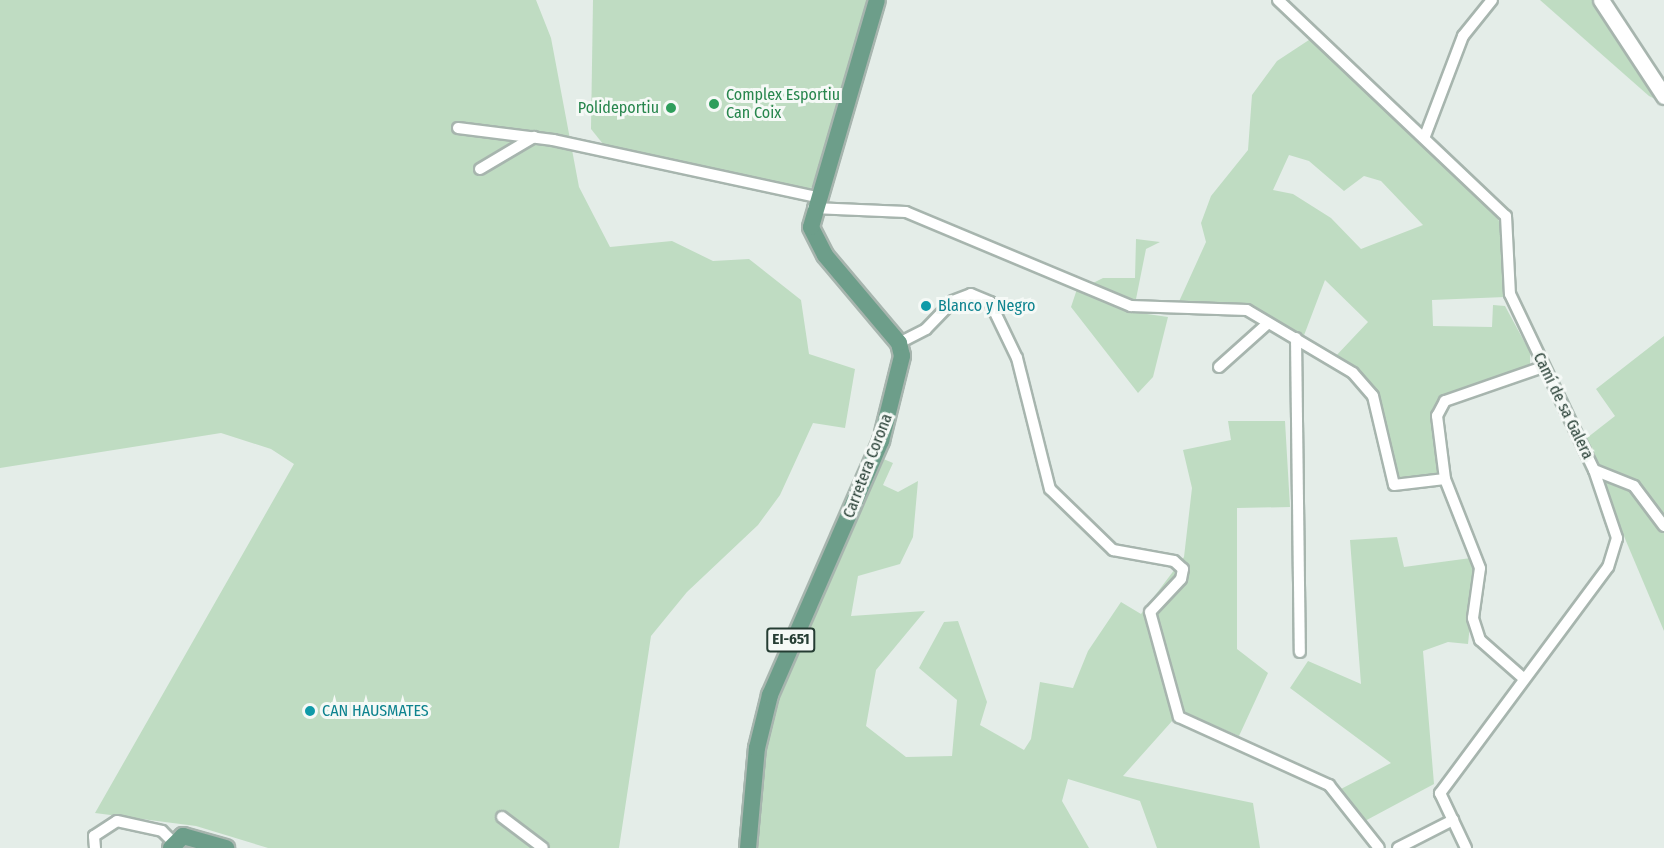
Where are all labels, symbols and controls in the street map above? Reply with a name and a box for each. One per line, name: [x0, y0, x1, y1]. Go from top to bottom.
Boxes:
place label: Complex Esportiu Can Coix: [726, 85, 840, 123]
marker: Complex Esportiu Can Coix: [707, 97, 721, 111]
place label: Polideportiu: [578, 98, 659, 118]
marker: Polideportiu: [664, 101, 678, 115]
place label: Blanco y Negro: [938, 296, 1035, 316]
marker: Blanco y Negro: [919, 299, 933, 313]
street label: Camí de sa Galera: [1529, 350, 1597, 462]
street label: Carretera Corona: [839, 411, 897, 521]
road number: EI-651: [766, 628, 816, 652]
place label: CAN HAUSMATES: [322, 701, 429, 721]
marker: CAN HAUSMATES: [303, 704, 317, 718]

